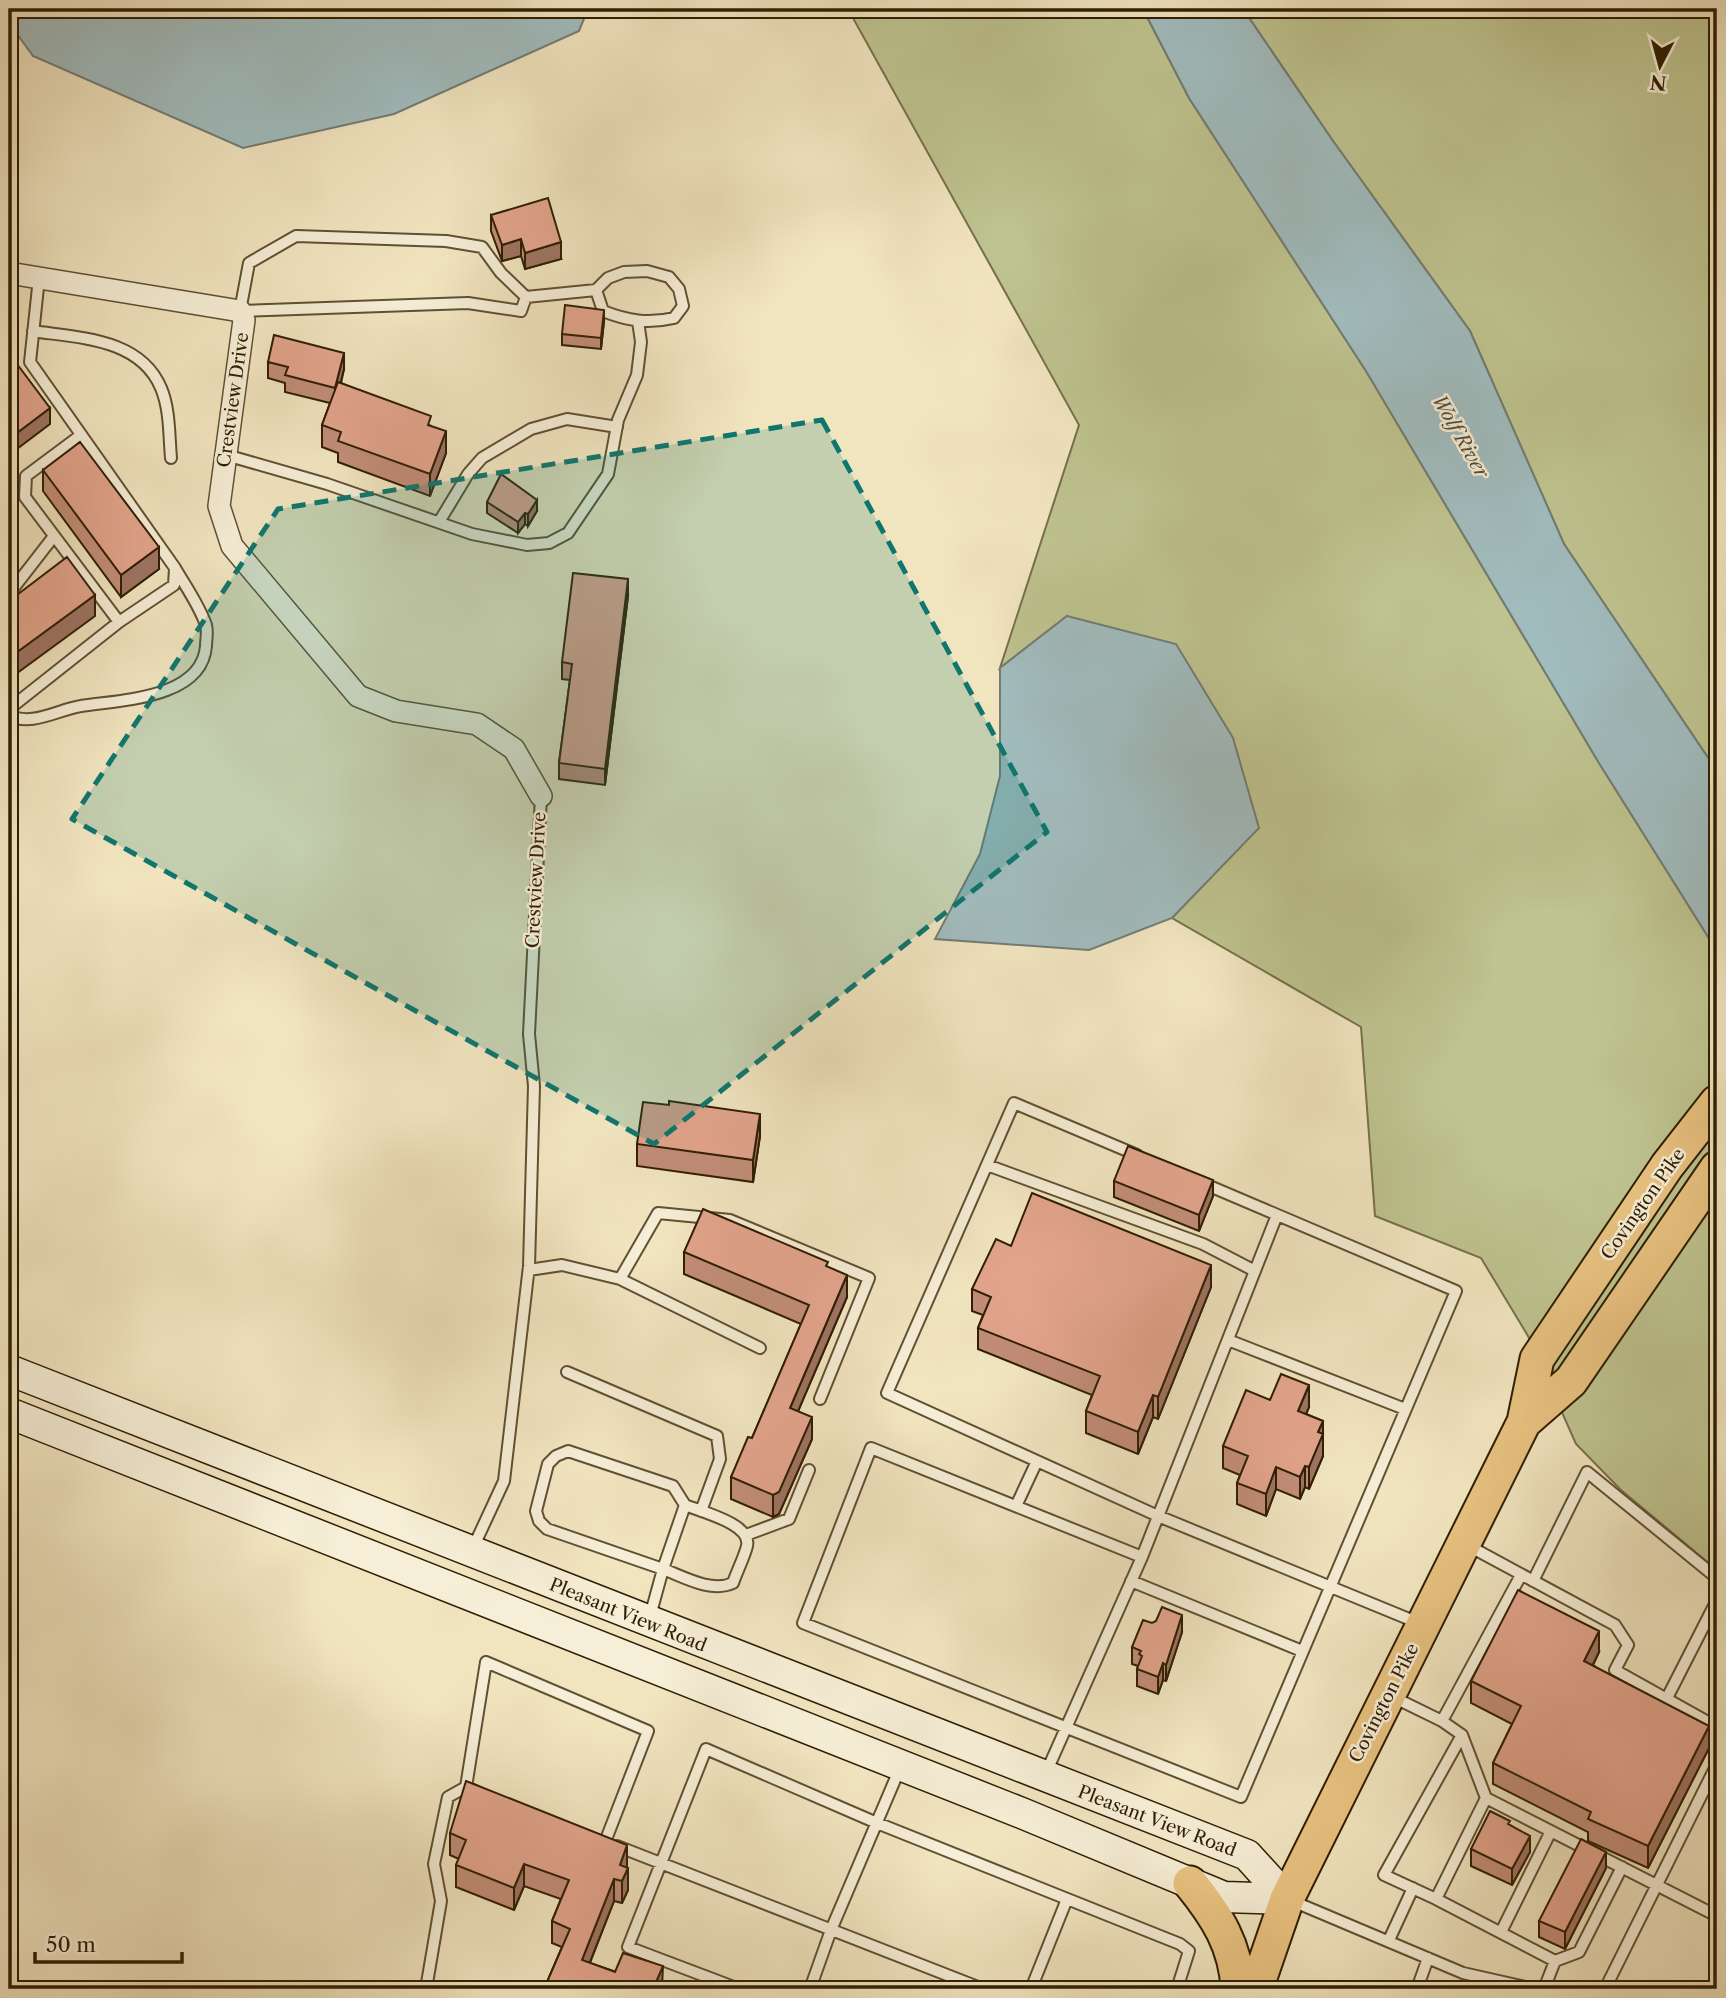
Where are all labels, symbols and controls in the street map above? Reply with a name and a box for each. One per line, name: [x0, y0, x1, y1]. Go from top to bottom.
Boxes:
north arrow: [1624, 32, 1694, 102]
text: N: [1649, 70, 1668, 95]
street label: Crestview Drive: [213, 331, 253, 469]
water label: Wolf River: [1427, 390, 1494, 483]
street label: Crestview Drive: [521, 811, 551, 949]
street label: Covington Pike: [1596, 1144, 1690, 1264]
street label: Pleasant View Road: [546, 1573, 710, 1657]
street label: Covington Pike: [1344, 1640, 1424, 1766]
street label: Pleasant View Road: [1075, 1781, 1239, 1861]
scale bar: [35, 1921, 182, 1965]
text: 50 m: [46, 1932, 96, 1957]

